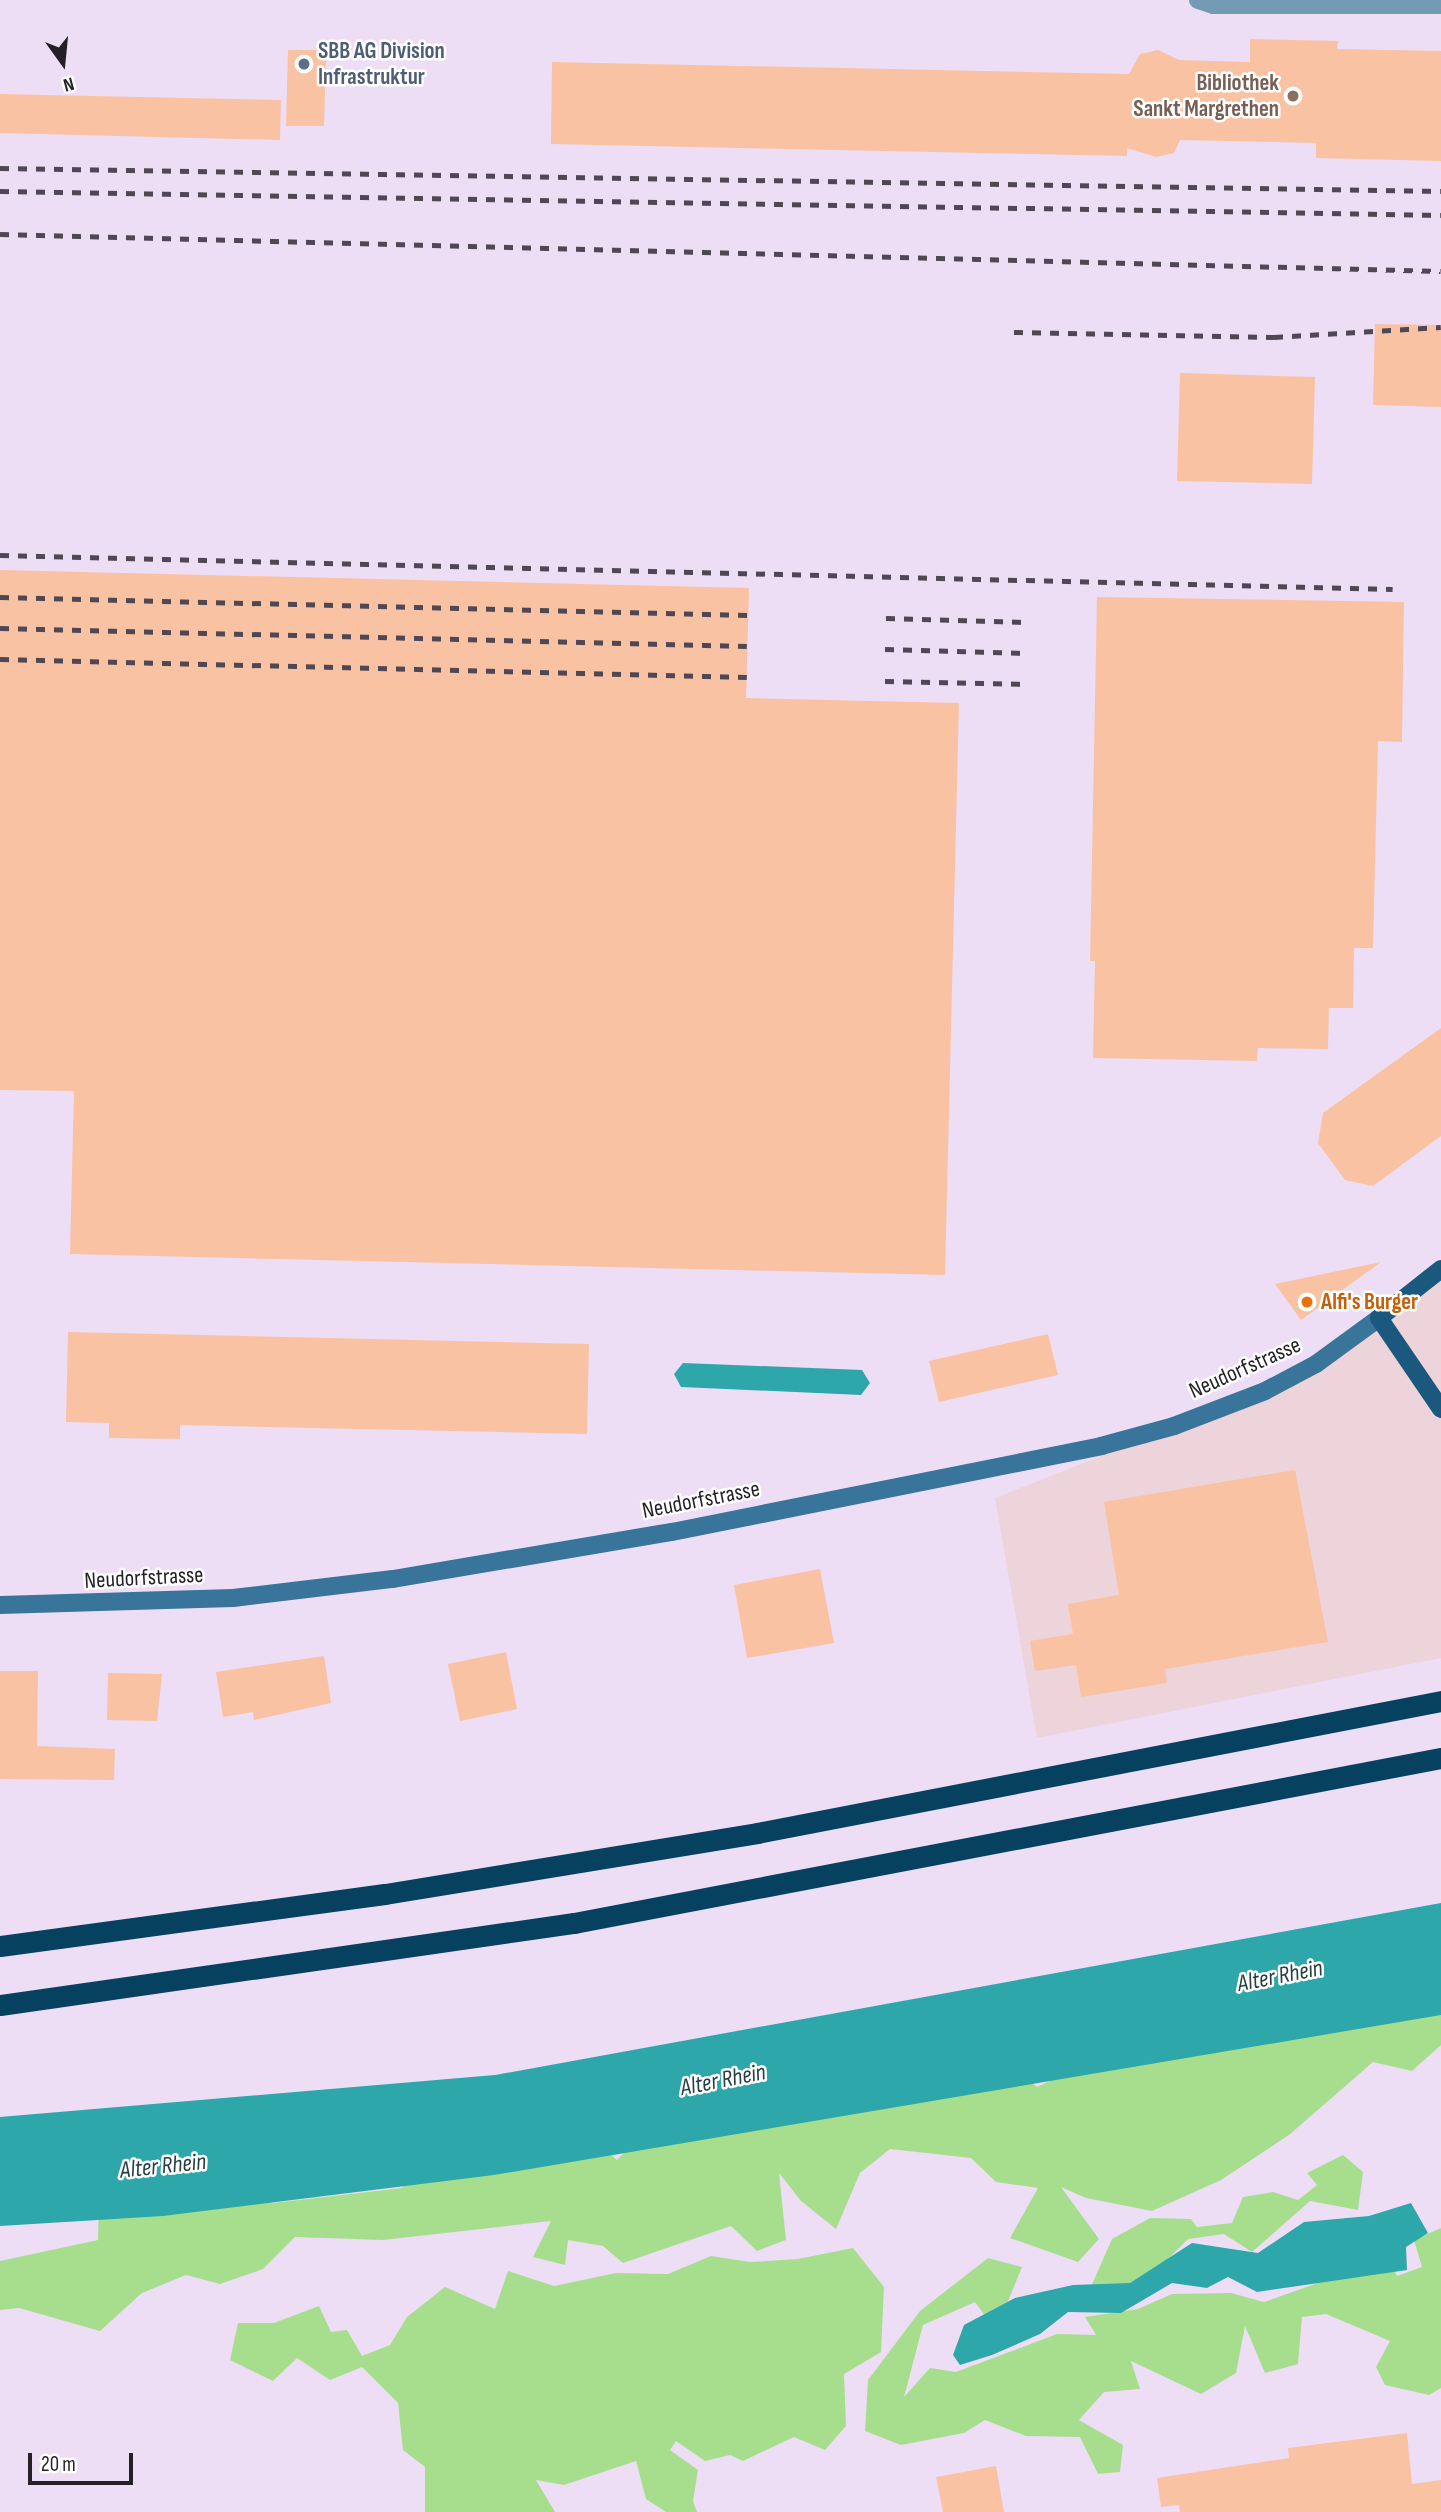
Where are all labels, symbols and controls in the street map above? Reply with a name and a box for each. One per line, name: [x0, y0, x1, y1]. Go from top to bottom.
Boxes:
north arrow: [28, 28, 98, 98]
place label: SBB AG Division Infrastruktur: [318, 37, 445, 91]
marker: SBB AG Division Infrastruktur: [296, 56, 312, 72]
place label: Bibliothek Sankt Margrethen: [1133, 69, 1279, 123]
text: N: [61, 71, 76, 96]
marker: Bibliothek Sankt Margrethen: [1285, 88, 1301, 104]
place label: Alfi's Burger: [1321, 1288, 1418, 1316]
marker: Alfi's Burger: [1299, 1294, 1315, 1310]
street label: Neudorfstrasse: [1185, 1331, 1305, 1405]
street label: Neudorfstrasse: [640, 1475, 762, 1525]
street label: Neudorfstrasse: [84, 1561, 204, 1595]
water label: Alter Rhein: [1235, 1954, 1325, 1998]
water label: Alter Rhein: [678, 2058, 768, 2102]
water label: Alter Rhein: [119, 2147, 207, 2185]
scale bar: [32, 2438, 136, 2482]
text: 20 m: [41, 2452, 76, 2477]

